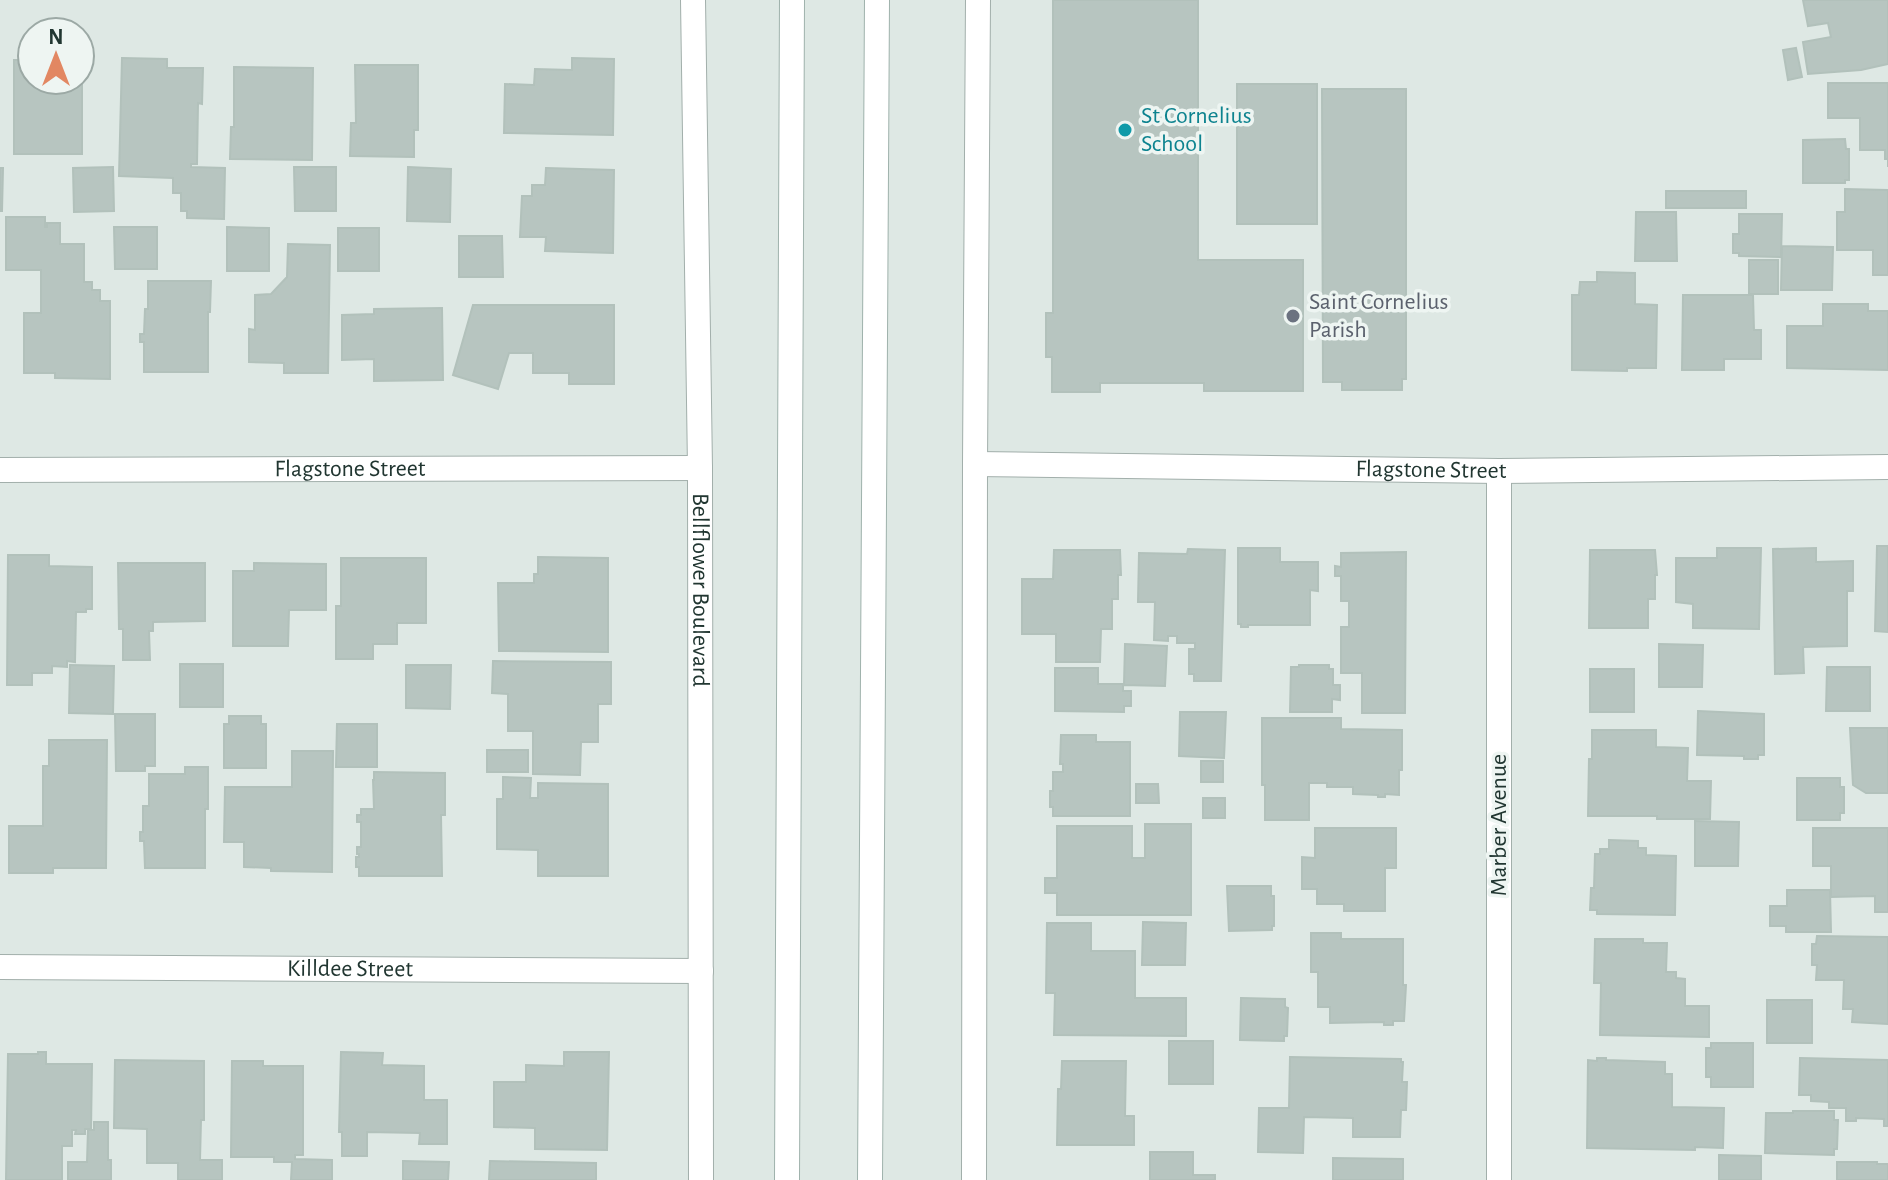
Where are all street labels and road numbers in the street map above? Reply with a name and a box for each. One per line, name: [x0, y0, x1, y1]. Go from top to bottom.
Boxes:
street label: Flagstone Street: [275, 457, 426, 481]
street label: Flagstone Street: [1355, 457, 1507, 483]
street label: Bellflower Boulevard: [688, 493, 712, 687]
street label: Marber Avenue: [1487, 754, 1511, 896]
street label: Killdee Street: [287, 957, 413, 981]

